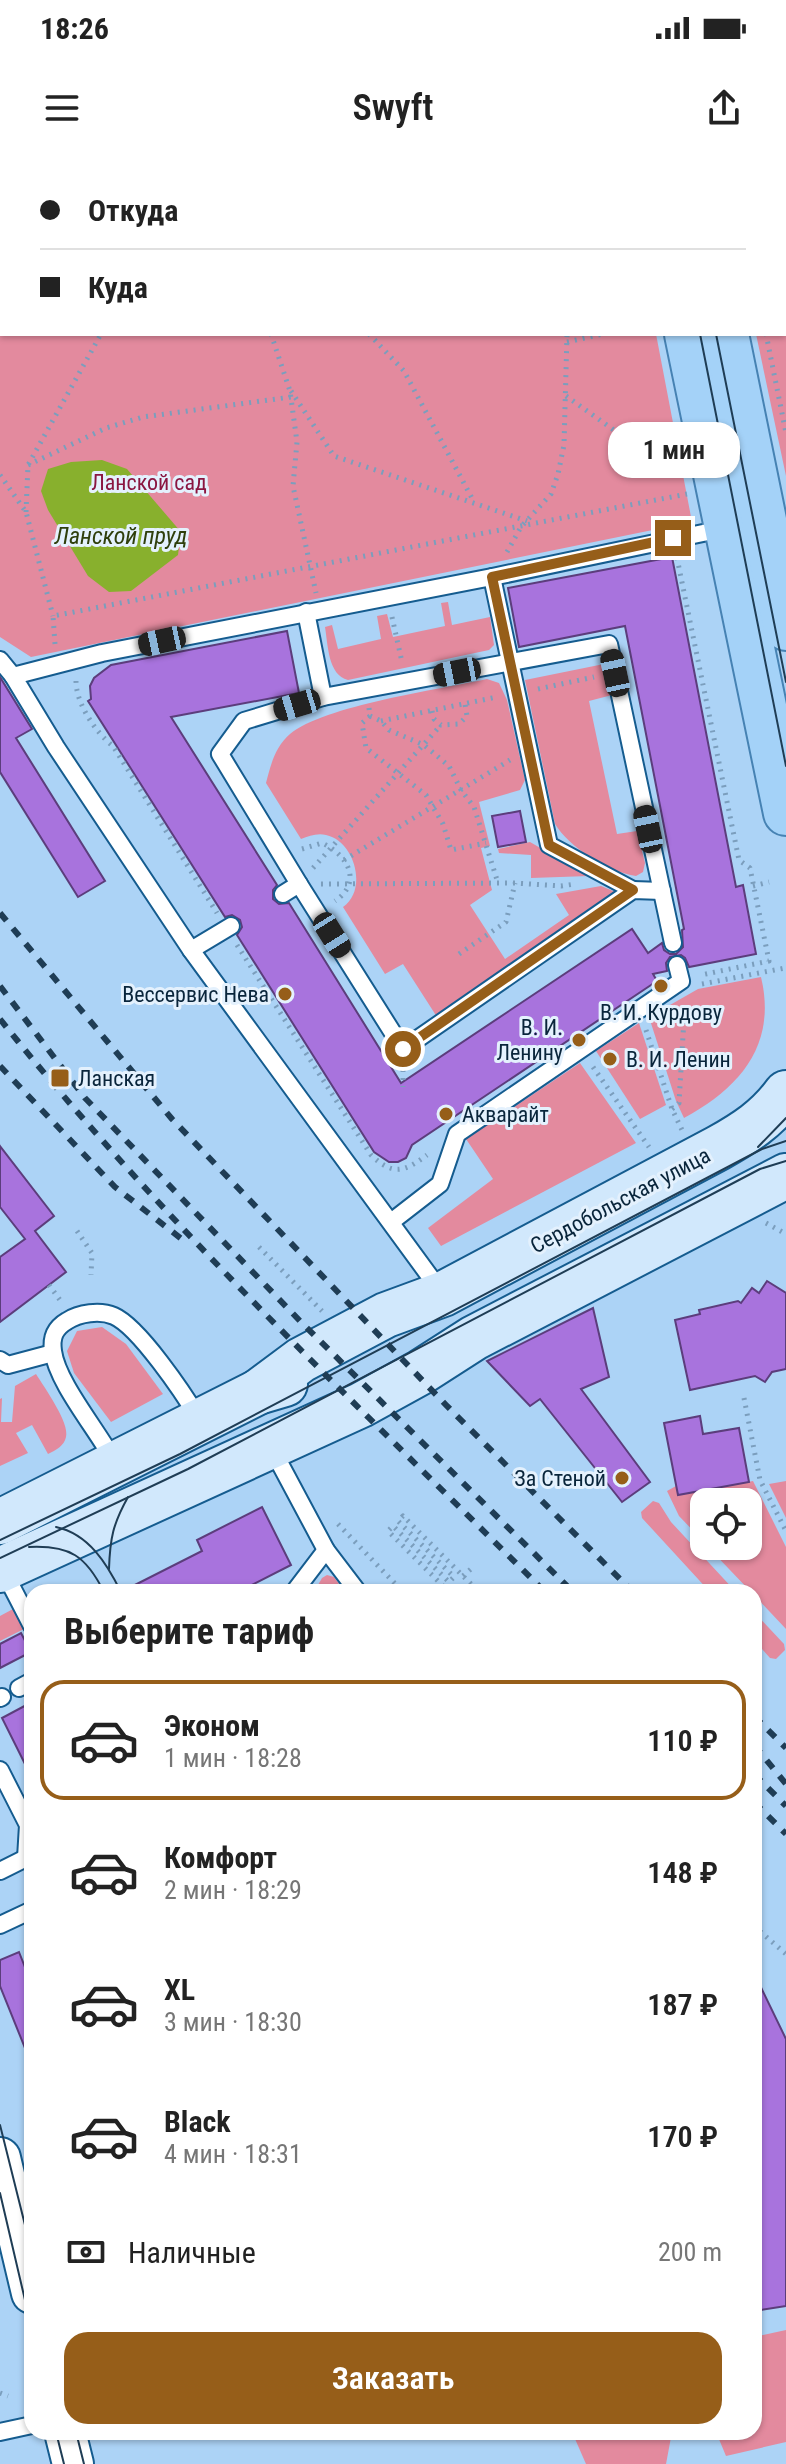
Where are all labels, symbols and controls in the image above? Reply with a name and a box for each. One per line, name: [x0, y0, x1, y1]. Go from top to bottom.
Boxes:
text: 18:26: [40, 11, 109, 46]
icon: menu: [40, 86, 84, 130]
icon: share: [702, 86, 746, 130]
text: Swyft: [353, 87, 433, 129]
text: Откуда: [88, 193, 178, 228]
text: Куда: [88, 270, 148, 305]
callout: 1 мин: [607, 422, 739, 478]
text: 1 мин: [643, 435, 705, 465]
park label: Ланской сад: [91, 470, 207, 495]
route end: [655, 520, 691, 556]
water label: Ланской пруд: [54, 522, 187, 550]
car: [136, 624, 188, 658]
car: [598, 647, 632, 699]
car: [431, 656, 483, 688]
car: [271, 687, 323, 723]
car: [631, 803, 665, 855]
car: [309, 908, 355, 962]
marker: В. И. Курдову: [652, 977, 670, 995]
place label: Вессервис Нева: [122, 982, 269, 1007]
marker: Вессервис Нева: [276, 985, 294, 1003]
place label: В. И. Курдову: [600, 1000, 722, 1025]
place label: В. И. Ленину: [496, 1015, 563, 1065]
route start: [385, 1031, 421, 1067]
marker: В. И. Ленину: [570, 1031, 588, 1049]
place label: В. И. Ленин: [626, 1047, 731, 1072]
marker: В. И. Ленин: [601, 1050, 619, 1068]
place label: Ланская: [78, 1066, 155, 1091]
marker: Ланская: [49, 1067, 71, 1089]
place label: Акварайт: [462, 1102, 549, 1127]
marker: Акварайт: [437, 1105, 455, 1123]
street label: Сердобольская улица: [526, 1143, 714, 1258]
place label: За Стеной: [514, 1466, 606, 1491]
marker: За Стеной: [613, 1469, 631, 1487]
map controls: [690, 1488, 762, 1560]
button: locate: [690, 1488, 762, 1560]
text: Выберите тариф: [64, 1611, 314, 1653]
icon: car: [68, 1704, 140, 1776]
text: Эконом: [164, 1708, 260, 1743]
text: 110 ₽: [647, 1723, 718, 1758]
text: 1 мин · 18:28: [164, 1743, 302, 1773]
icon: car: [68, 1836, 140, 1908]
text: Комфорт: [164, 1840, 277, 1875]
text: 148 ₽: [647, 1855, 718, 1890]
text: 2 мин · 18:29: [164, 1875, 302, 1905]
icon: car: [68, 1968, 140, 2040]
text: XL: [164, 1972, 195, 2007]
text: 187 ₽: [647, 1987, 718, 2022]
text: 3 мин · 18:30: [164, 2007, 302, 2037]
icon: car: [68, 2100, 140, 2172]
text: Black: [164, 2104, 231, 2139]
text: 170 ₽: [647, 2119, 718, 2154]
text: 4 мин · 18:31: [164, 2139, 302, 2169]
icon: cash: [64, 2230, 108, 2274]
text: Наличные: [128, 2235, 256, 2270]
text: 200 m: [658, 2237, 722, 2267]
button: Заказать: [64, 2332, 722, 2424]

